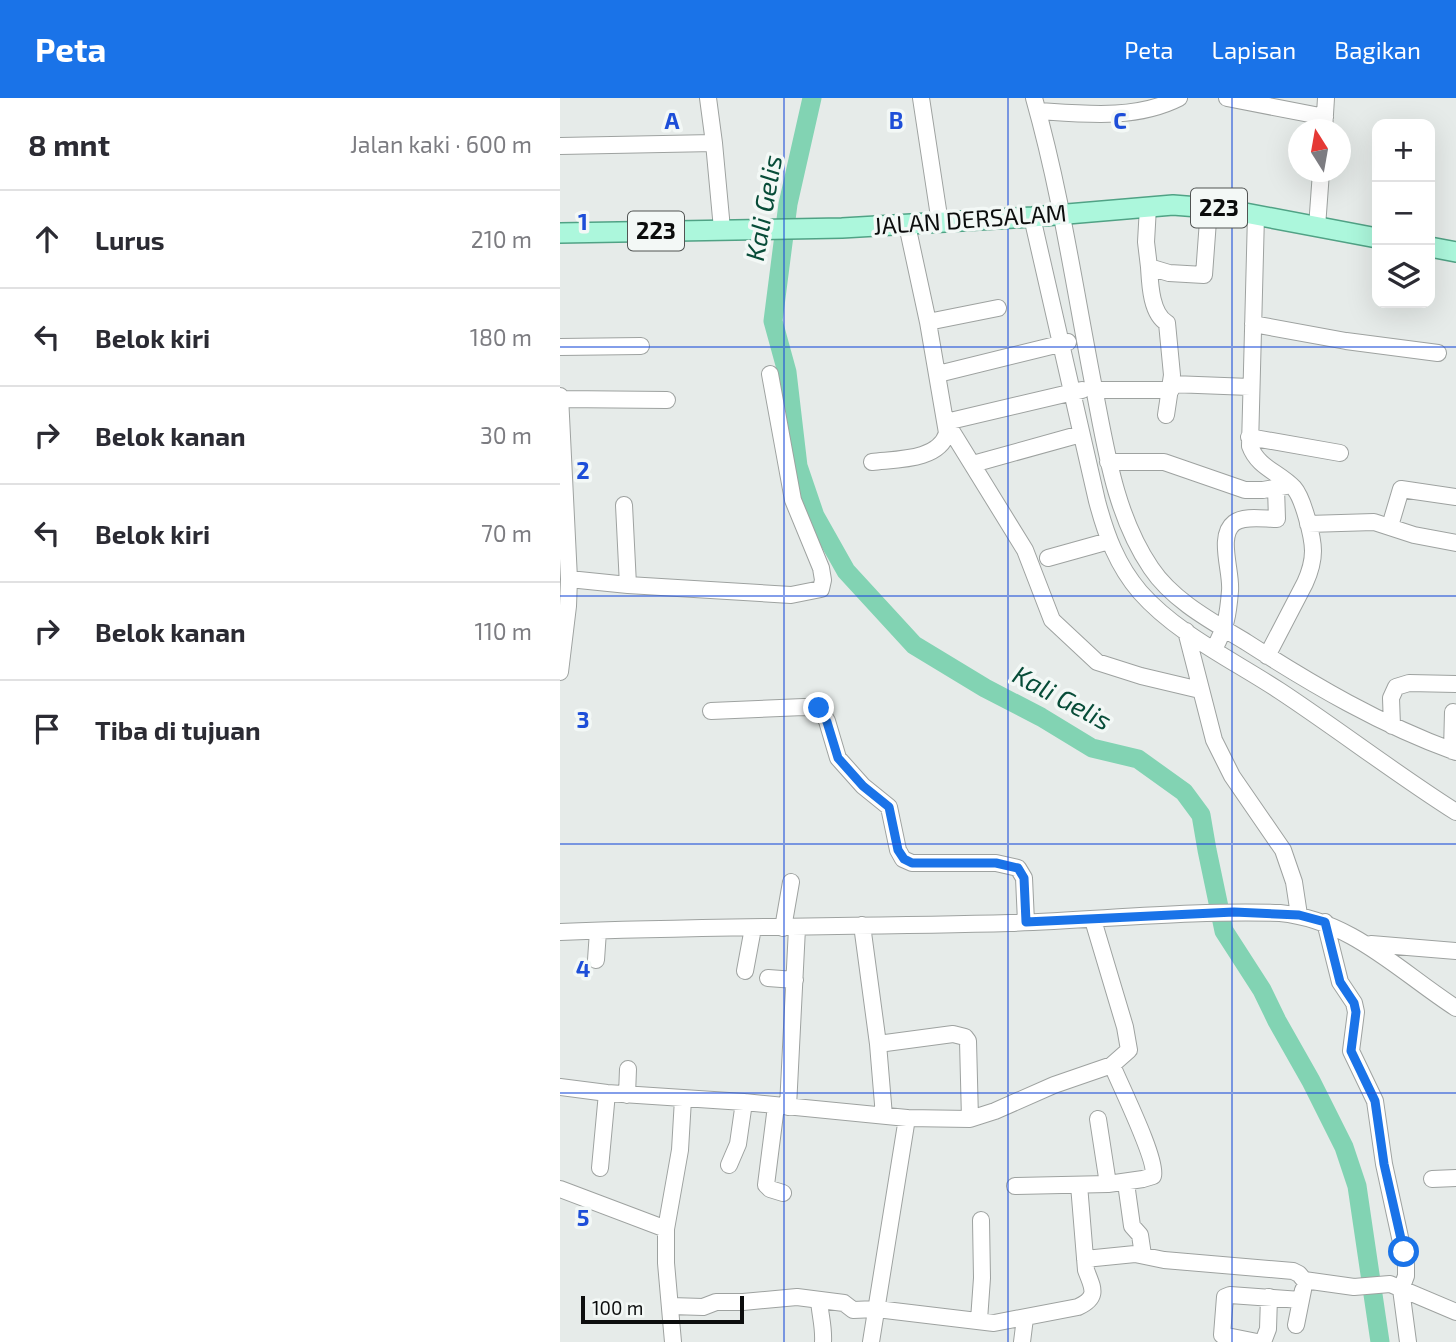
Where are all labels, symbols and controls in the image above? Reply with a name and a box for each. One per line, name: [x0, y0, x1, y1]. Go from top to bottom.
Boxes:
text: Peta: [35, 29, 106, 69]
text: Peta: [1124, 35, 1174, 64]
text: Lapisan: [1212, 35, 1296, 64]
text: Bagikan: [1334, 35, 1421, 64]
text: A: [664, 106, 680, 134]
text: B: [889, 106, 903, 134]
text: C: [1113, 106, 1127, 134]
north arrow: [1288, 119, 1351, 182]
map controls: [1372, 119, 1435, 308]
button: +: [1372, 119, 1435, 182]
text: 8 mnt: [28, 126, 110, 162]
text: Jalan kaki · 600 m: [350, 130, 532, 158]
water label: Kali Gelis: [738, 152, 787, 263]
button: −: [1372, 182, 1435, 245]
road number: 223: [1191, 188, 1247, 228]
street label: JALAN DERSALAM: [872, 197, 1067, 240]
text: 1: [578, 207, 588, 235]
road number: 223: [628, 212, 684, 250]
icon: ahead: [28, 220, 66, 258]
text: Lurus: [95, 224, 165, 255]
text: 210 m: [471, 225, 532, 253]
button: layers: [1372, 245, 1435, 308]
icon: left: [28, 318, 66, 356]
text: Belok kiri: [95, 322, 210, 353]
text: 180 m: [470, 323, 532, 351]
icon: right: [28, 416, 66, 454]
text: Belok kanan: [95, 420, 246, 451]
text: 30 m: [480, 421, 532, 449]
text: 2: [576, 456, 590, 484]
icon: left: [28, 514, 66, 552]
text: Belok kiri: [95, 518, 210, 549]
text: 70 m: [481, 519, 532, 547]
icon: right: [28, 612, 66, 650]
text: Belok kanan: [95, 616, 246, 647]
text: 110 m: [475, 617, 532, 645]
water label: Kali Gelis: [1008, 658, 1117, 736]
route end: [803, 692, 834, 723]
text: 3: [576, 705, 590, 733]
icon: arrive: [28, 710, 66, 748]
text: Tiba di tujuan: [95, 714, 261, 745]
text: 4: [576, 954, 590, 982]
text: 5: [577, 1203, 589, 1231]
route start: [1388, 1236, 1419, 1267]
scale bar: [581, 1293, 744, 1325]
text: 100 m: [592, 1296, 643, 1319]

